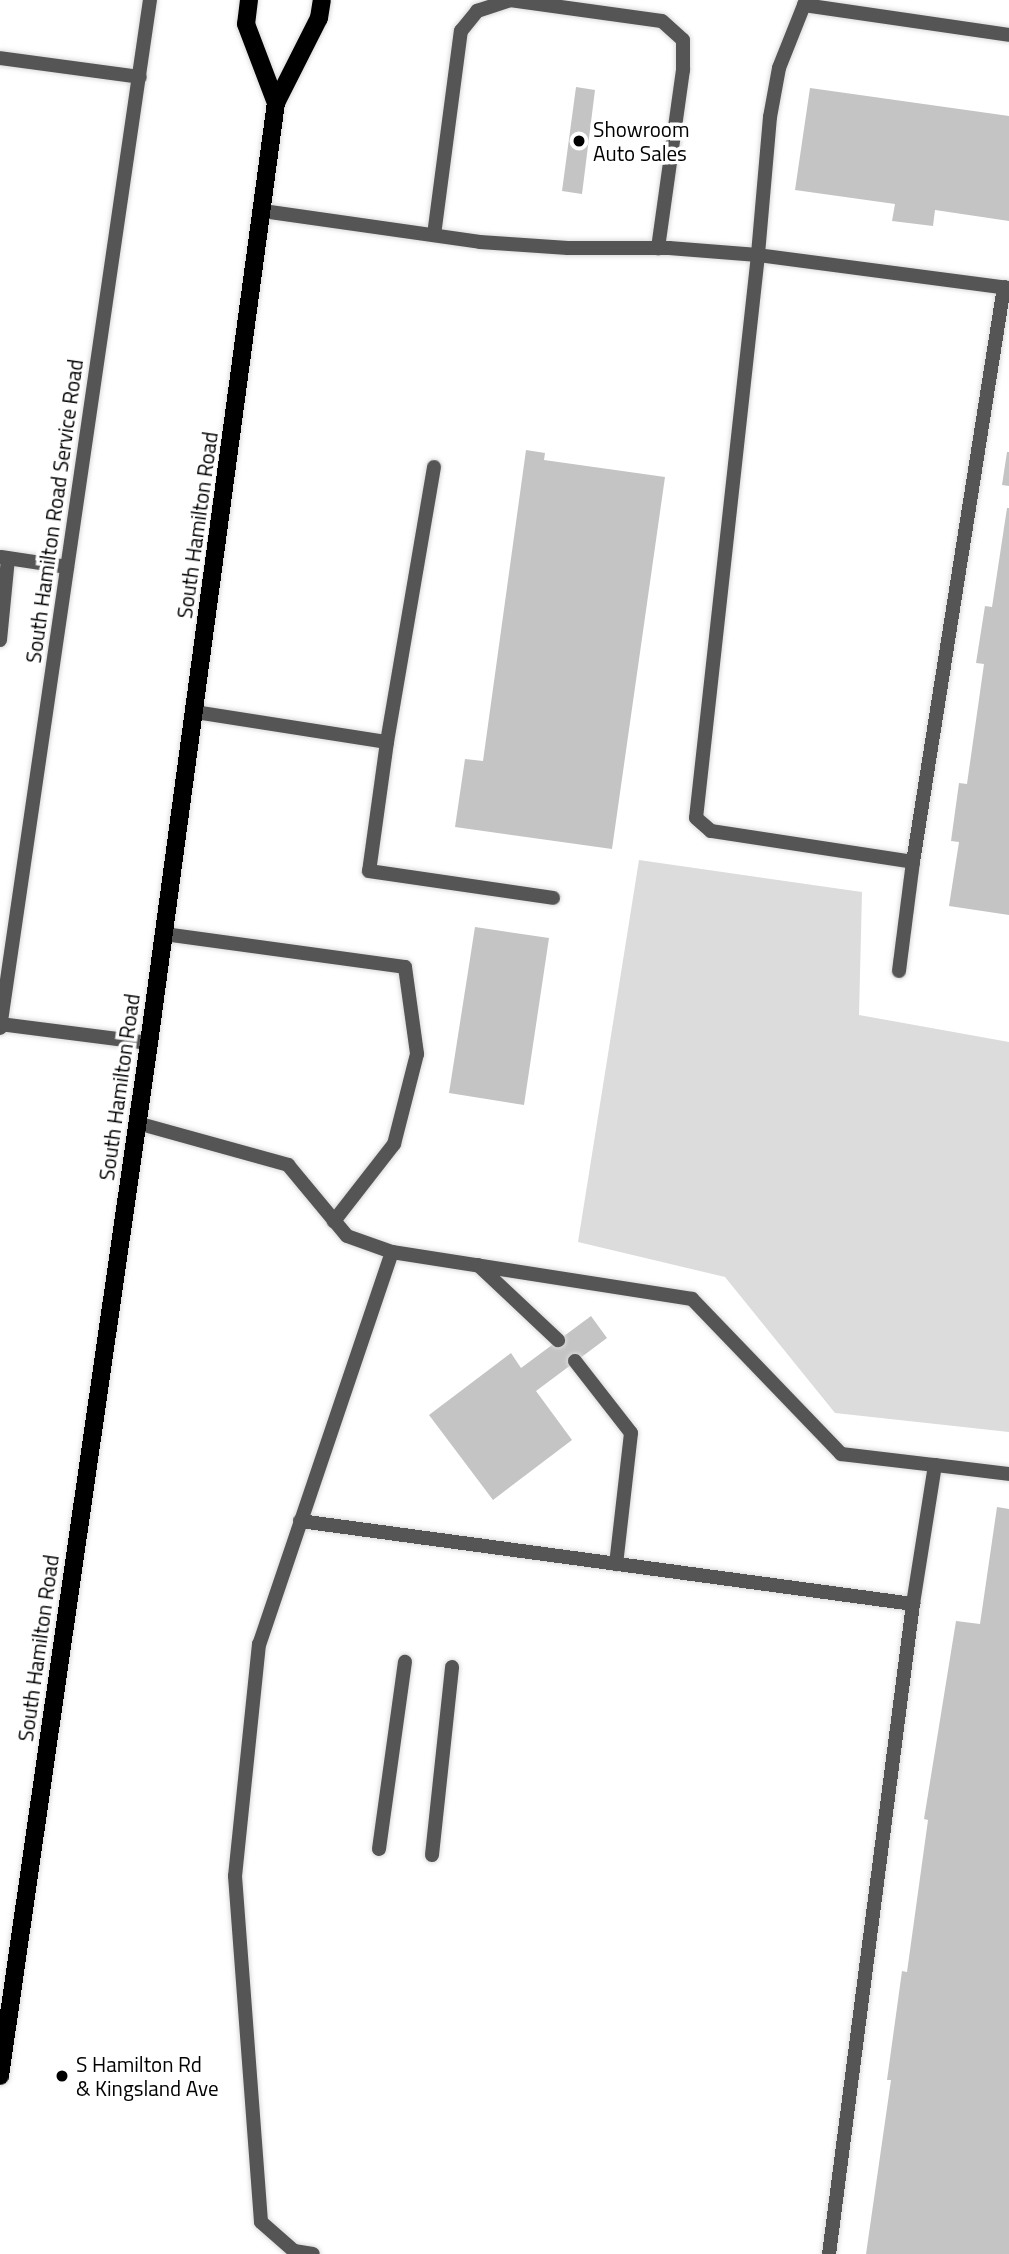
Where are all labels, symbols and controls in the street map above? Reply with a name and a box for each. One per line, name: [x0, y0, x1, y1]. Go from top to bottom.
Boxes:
place label: Showroom Auto Sales: [593, 116, 689, 166]
marker: Showroom Auto Sales: [571, 133, 587, 149]
street label: South Hamilton Road Service Road: [20, 357, 88, 665]
street label: South Hamilton Road: [171, 430, 223, 620]
street label: South Hamilton Road: [93, 992, 145, 1182]
street label: South Hamilton Road: [12, 1553, 64, 1743]
place label: S Hamilton Rd & Kingsland Ave: [76, 2051, 218, 2101]
marker: S Hamilton Rd & Kingsland Ave: [54, 2068, 70, 2084]

